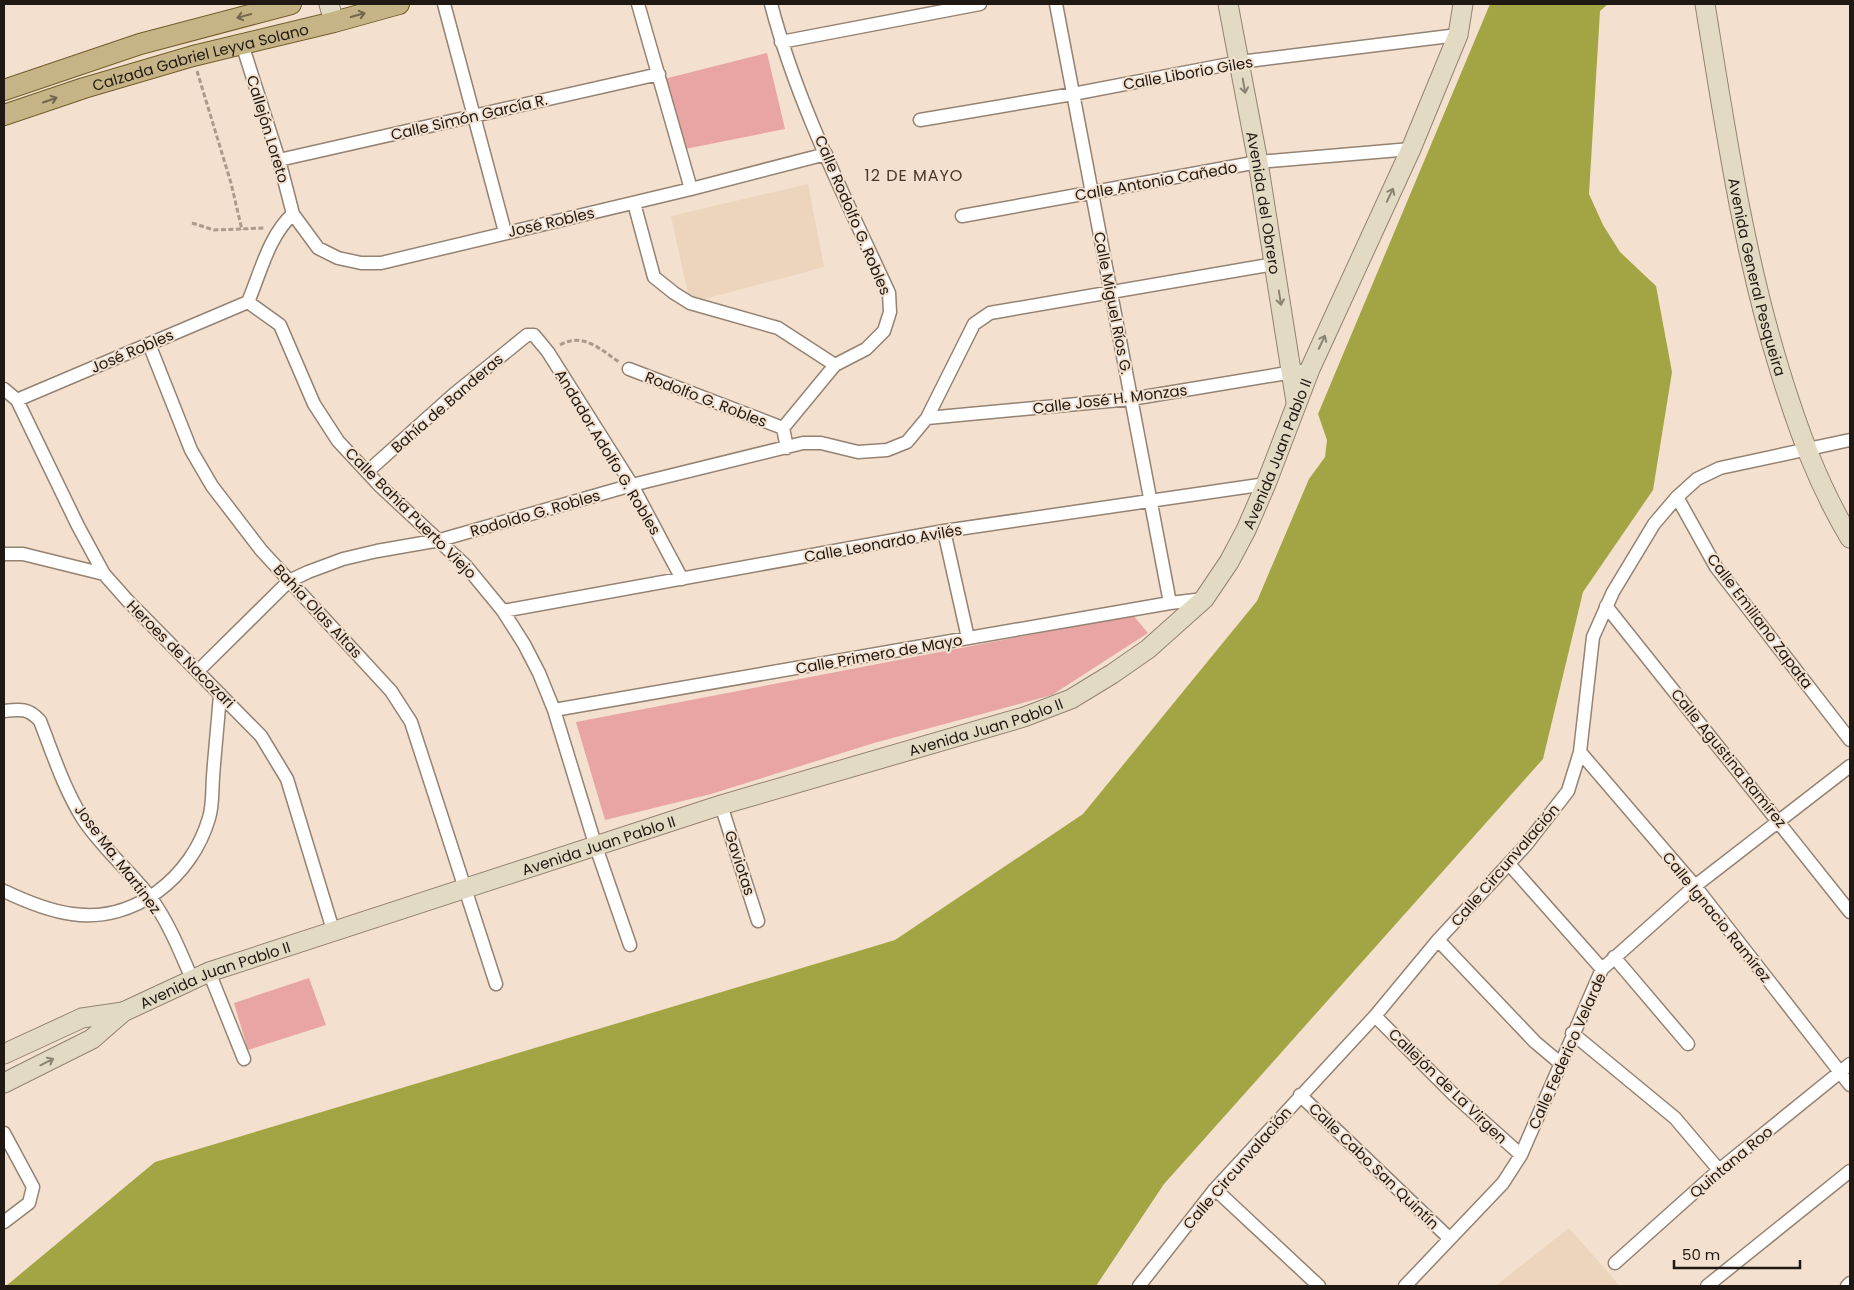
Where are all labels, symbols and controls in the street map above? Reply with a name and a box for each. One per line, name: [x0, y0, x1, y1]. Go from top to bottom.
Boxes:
one-way arrow: [350, 10, 366, 20]
one-way arrow: [236, 12, 252, 22]
street label: Calzada Gabriel Leyva Solano: [90, 18, 311, 96]
street label: Calle Liborio Giles: [1121, 51, 1255, 95]
street label: Callejón Loreto: [242, 73, 294, 185]
one-way arrow: [1240, 77, 1250, 93]
street label: Calle Simón García R.: [389, 89, 549, 145]
one-way arrow: [42, 94, 58, 104]
street label: Avenida del Obrero: [1242, 129, 1286, 276]
street label: Calle Rodolfo G. Robles: [810, 132, 896, 298]
street label: Calle Antonio Cañedo: [1073, 156, 1239, 206]
district label: 12 DE MAYO: [865, 164, 963, 187]
street label: Avenida General Pesqueira: [1724, 176, 1791, 379]
one-way arrow: [1385, 187, 1395, 202]
street label: José Robles: [506, 202, 597, 242]
street label: Calle Miguel Ríos G.: [1089, 230, 1137, 376]
one-way arrow: [1275, 290, 1285, 306]
street label: José Robles: [87, 324, 177, 378]
one-way arrow: [1318, 335, 1327, 350]
street label: Bahía de Banderas: [386, 348, 508, 458]
street label: Andador Adolfo G. Robles: [550, 365, 666, 539]
street label: Rodolfo G. Robles: [642, 366, 770, 432]
street label: Avenida Juan Pablo II: [1237, 375, 1316, 532]
street label: Calle José H. Monzas: [1032, 379, 1189, 419]
street label: Calle Bahía Puerto Viejo: [341, 443, 481, 583]
street label: Rodoldo G. Robles: [468, 484, 603, 542]
street label: Calle Leonardo Avilés: [802, 519, 964, 567]
street label: Calle Emiliano Zapata: [1702, 549, 1818, 693]
street label: Bahía Olas Altas: [269, 559, 367, 663]
street label: Heroes de Nacozari: [122, 595, 240, 713]
street label: Calle Primero de Mayo: [794, 629, 964, 679]
street label: Calle Agustina Ramírez: [1666, 684, 1792, 832]
street label: Avenida Juan Pablo II: [906, 693, 1066, 760]
street label: Calle Circunvalación: [1446, 799, 1564, 931]
street label: Jose Ma. Martinez: [70, 800, 166, 918]
street label: Avenida Juan Pablo II: [519, 810, 678, 880]
street label: Gaviotas: [720, 828, 760, 898]
street label: Calle Ignacio Ramírez: [1658, 847, 1776, 987]
street label: Avenida Juan Pablo II: [136, 936, 293, 1013]
street label: Calle Federico Velarde: [1523, 970, 1611, 1132]
street label: Callejón de La Virgen: [1384, 1024, 1512, 1148]
one-way arrow: [40, 1056, 55, 1066]
street label: Calle Cabo San Quintín: [1304, 1098, 1444, 1234]
street label: Calle Circunvalación: [1178, 1102, 1296, 1234]
street label: Quintana Roo: [1685, 1121, 1777, 1203]
scale bar: [1674, 1238, 1800, 1270]
text: 50 m: [1682, 1244, 1720, 1265]

